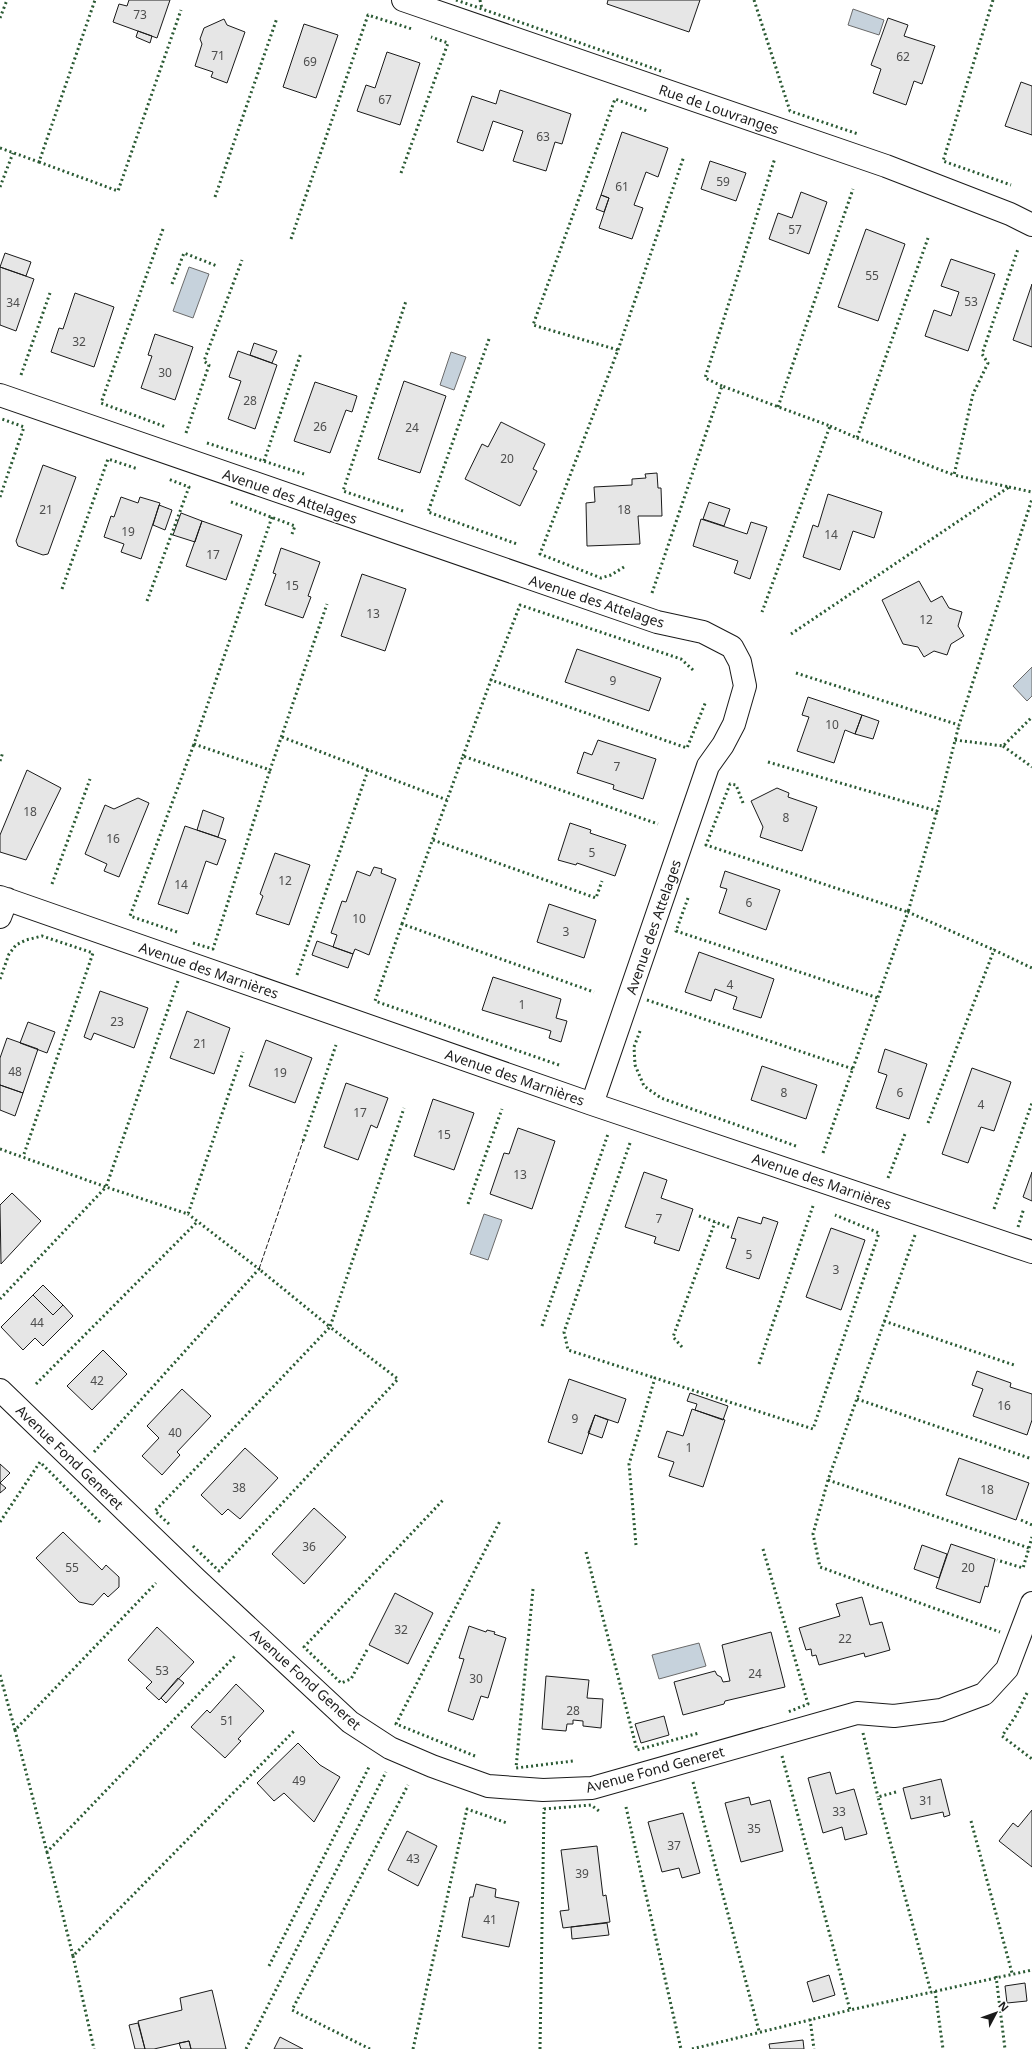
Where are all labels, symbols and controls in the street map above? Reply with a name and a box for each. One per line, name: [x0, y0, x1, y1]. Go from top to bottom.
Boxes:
house number: 73: [133, 6, 147, 23]
house number: 71: [211, 47, 225, 64]
house number: 62: [896, 48, 910, 65]
house number: 69: [303, 53, 317, 70]
street label: Rue de Louvranges: [656, 80, 782, 139]
house number: 67: [378, 91, 392, 108]
house number: 63: [536, 128, 550, 145]
house number: 59: [716, 173, 730, 190]
house number: 61: [615, 178, 629, 195]
house number: 57: [788, 221, 802, 238]
house number: 55: [865, 267, 879, 284]
house number: 53: [964, 293, 978, 310]
house number: 34: [6, 294, 20, 311]
house number: 32: [72, 333, 86, 350]
house number: 30: [158, 364, 172, 381]
house number: 28: [243, 392, 257, 409]
house number: 26: [313, 418, 327, 435]
house number: 24: [405, 419, 419, 436]
house number: 20: [500, 450, 514, 467]
street label: Avenue des Attelages: [220, 464, 360, 528]
house number: 21: [39, 501, 53, 518]
house number: 18: [617, 501, 631, 518]
house number: 19: [121, 523, 135, 540]
house number: 14: [824, 526, 838, 543]
house number: 17: [206, 546, 220, 563]
street label: Avenue des Attelages: [527, 570, 667, 632]
house number: 15: [285, 577, 299, 594]
house number: 13: [366, 605, 380, 622]
house number: 12: [919, 611, 933, 628]
house number: 9: [610, 672, 617, 689]
house number: 10: [825, 716, 839, 733]
house number: 7: [614, 758, 621, 775]
house number: 18: [23, 803, 37, 820]
house number: 8: [783, 809, 790, 826]
house number: 16: [106, 830, 120, 847]
house number: 5: [589, 844, 596, 861]
street label: Avenue des Attelages: [621, 857, 685, 997]
house number: 12: [278, 872, 292, 889]
house number: 14: [174, 876, 188, 893]
house number: 6: [746, 894, 753, 911]
house number: 10: [352, 910, 366, 927]
house number: 3: [563, 923, 570, 940]
street label: Avenue des Marnières: [137, 937, 282, 1003]
house number: 4: [727, 976, 734, 993]
house number: 1: [519, 996, 525, 1013]
house number: 23: [110, 1013, 124, 1030]
house number: 21: [193, 1035, 207, 1052]
street label: Avenue des Marnières: [443, 1044, 588, 1110]
house number: 48: [8, 1063, 22, 1080]
house number: 19: [273, 1064, 287, 1081]
house number: 8: [781, 1084, 788, 1101]
house number: 6: [897, 1084, 904, 1101]
house number: 4: [978, 1096, 985, 1113]
house number: 17: [353, 1104, 367, 1121]
house number: 15: [437, 1126, 451, 1143]
street label: Avenue des Marnières: [750, 1148, 895, 1214]
house number: 13: [513, 1166, 527, 1183]
house number: 7: [656, 1210, 663, 1227]
house number: 5: [746, 1246, 753, 1263]
house number: 3: [833, 1261, 840, 1278]
house number: 44: [30, 1314, 44, 1331]
house number: 42: [90, 1372, 104, 1389]
house number: 16: [997, 1397, 1011, 1414]
street label: Avenue Fond Generet: [12, 1401, 128, 1513]
house number: 9: [572, 1410, 579, 1427]
house number: 40: [168, 1424, 182, 1441]
house number: 1: [686, 1439, 692, 1456]
house number: 38: [232, 1479, 246, 1496]
house number: 18: [980, 1481, 994, 1498]
house number: 36: [302, 1538, 316, 1555]
house number: 55: [65, 1559, 79, 1576]
house number: 20: [961, 1559, 975, 1576]
house number: 32: [394, 1621, 408, 1638]
street label: Avenue Fond Generet: [247, 1624, 365, 1734]
house number: 22: [838, 1630, 852, 1647]
house number: 53: [155, 1662, 169, 1679]
house number: 24: [748, 1665, 762, 1682]
house number: 30: [469, 1670, 483, 1687]
house number: 28: [566, 1702, 580, 1719]
house number: 51: [220, 1712, 234, 1729]
street label: Avenue Fond Generet: [584, 1741, 726, 1797]
house number: 49: [292, 1772, 306, 1789]
house number: 31: [919, 1792, 933, 1809]
house number: 33: [832, 1803, 846, 1820]
house number: 35: [747, 1820, 761, 1837]
house number: 37: [667, 1837, 681, 1854]
house number: 43: [406, 1850, 420, 1867]
house number: 39: [575, 1865, 589, 1882]
house number: 41: [483, 1911, 497, 1928]
north arrow: [976, 1993, 1016, 2033]
text: N: [995, 1998, 1013, 2014]

